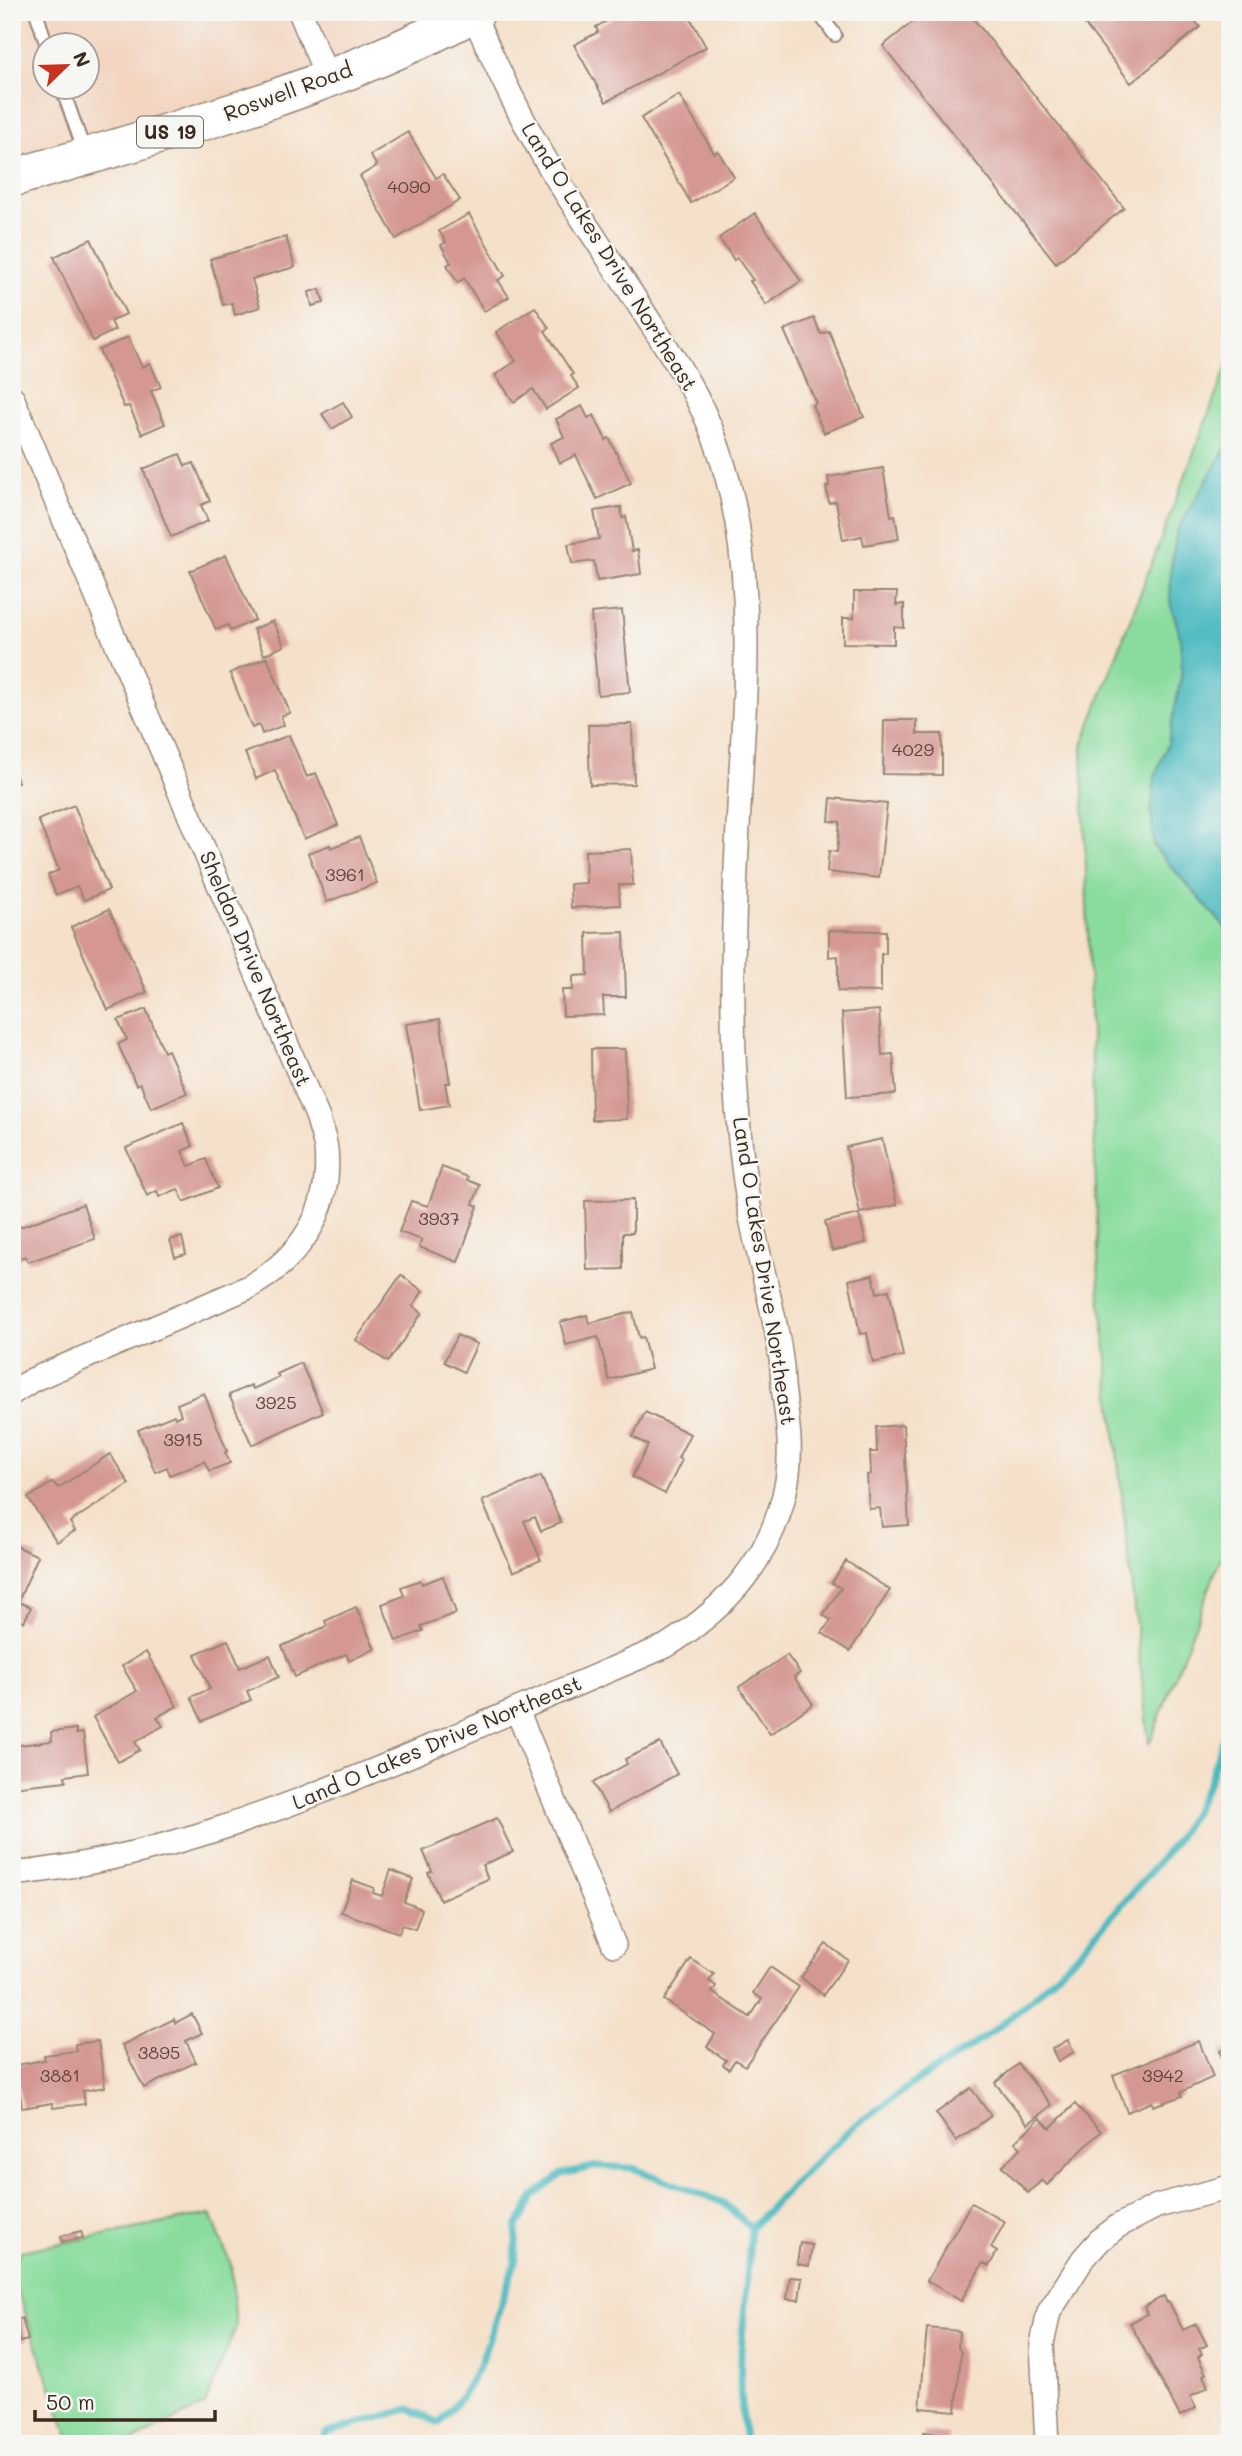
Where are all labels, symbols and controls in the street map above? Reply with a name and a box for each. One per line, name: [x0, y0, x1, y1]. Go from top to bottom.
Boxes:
north arrow: [32, 32, 102, 102]
text: N: [68, 48, 96, 71]
street label: Roswell Road: [219, 55, 356, 126]
road number: US 19: [137, 116, 203, 148]
street label: Land O Lakes Drive Northeast: [516, 117, 704, 396]
house number: 4090: [387, 174, 431, 198]
house number: 4029: [892, 737, 935, 761]
street label: Sheldon Drive Northeast: [194, 847, 318, 1090]
house number: 3961: [325, 862, 365, 886]
street label: Land O Lakes Drive Northeast: [728, 1115, 803, 1427]
house number: 3937: [418, 1206, 460, 1230]
house number: 3925: [255, 1390, 297, 1414]
house number: 3915: [163, 1427, 203, 1451]
street label: Land O Lakes Drive Northeast: [288, 1668, 585, 1815]
house number: 3895: [138, 2040, 180, 2064]
house number: 3881: [40, 2063, 80, 2087]
house number: 3942: [1142, 2063, 1184, 2087]
scale bar: [35, 2379, 215, 2423]
text: 50 m: [46, 2388, 95, 2415]

